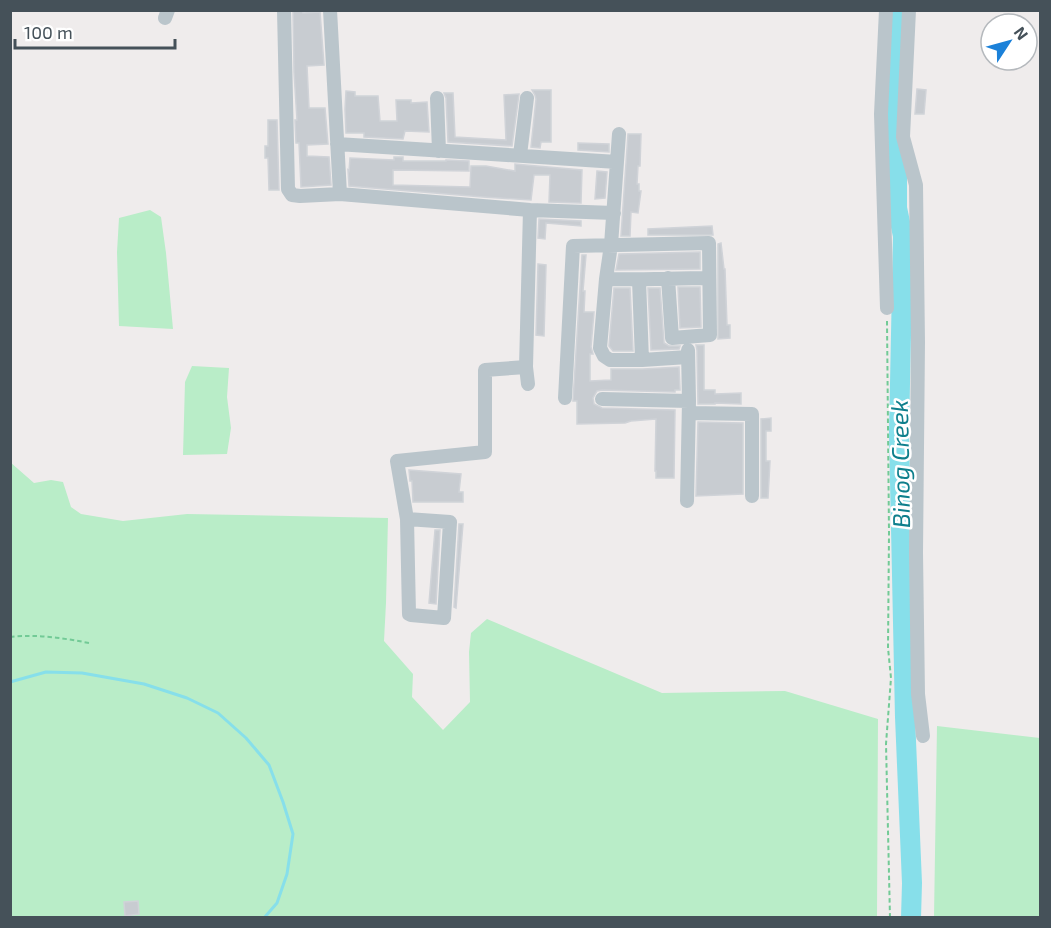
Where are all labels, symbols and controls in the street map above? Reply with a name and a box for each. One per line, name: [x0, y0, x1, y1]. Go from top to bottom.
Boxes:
scale bar: [15, 12, 176, 50]
north arrow: [979, 12, 1039, 72]
text: 100 m: [24, 21, 73, 43]
text: N: [1010, 23, 1033, 43]
water label: Binog Creek: [884, 400, 915, 529]

